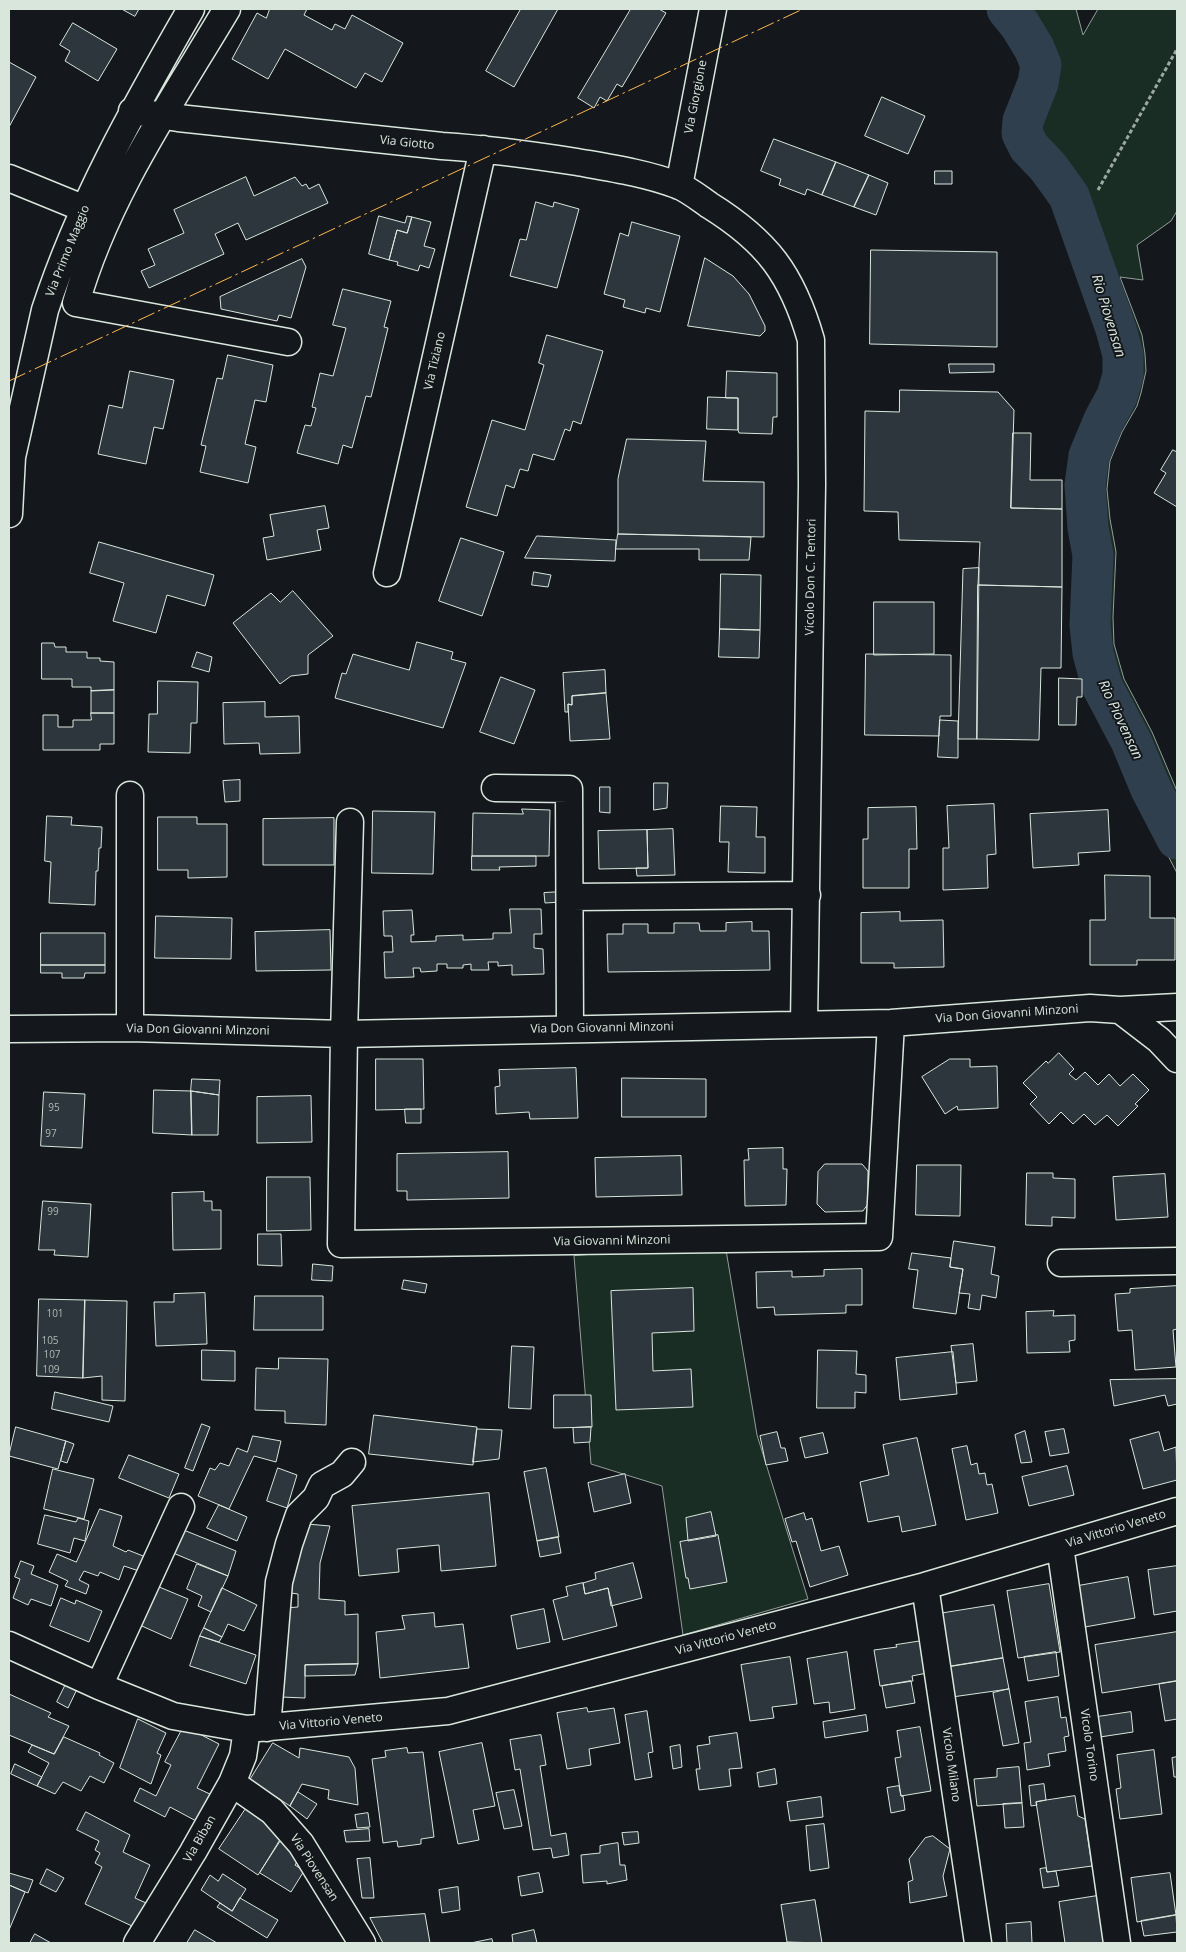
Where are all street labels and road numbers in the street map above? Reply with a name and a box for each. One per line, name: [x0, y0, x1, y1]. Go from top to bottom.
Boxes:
street label: Via Giorgione: [682, 59, 710, 135]
street label: Via Giotto: [379, 133, 435, 153]
street label: Via Primo Maggio: [43, 203, 93, 299]
street label: Via Tiziano: [421, 330, 449, 392]
street label: Vicolo Don C. Tentori: [803, 518, 819, 636]
street label: Via Don Giovanni Minzoni: [935, 1002, 1079, 1026]
street label: Via Don Giovanni Minzoni: [530, 1020, 674, 1036]
street label: Via Don Giovanni Minzoni: [126, 1022, 270, 1038]
street label: Via Giovanni Minzoni: [553, 1233, 671, 1249]
street label: Via Vittorio Veneto: [1064, 1507, 1168, 1551]
street label: Via Vittorio Veneto: [674, 1618, 778, 1658]
street label: Vicolo Torino: [1077, 1708, 1101, 1782]
street label: Via Vittorio Veneto: [279, 1710, 383, 1734]
street label: Vicolo Milano: [939, 1727, 963, 1803]
street label: Via Biban: [181, 1813, 219, 1865]
street label: Via Piovensan: [287, 1832, 341, 1904]

